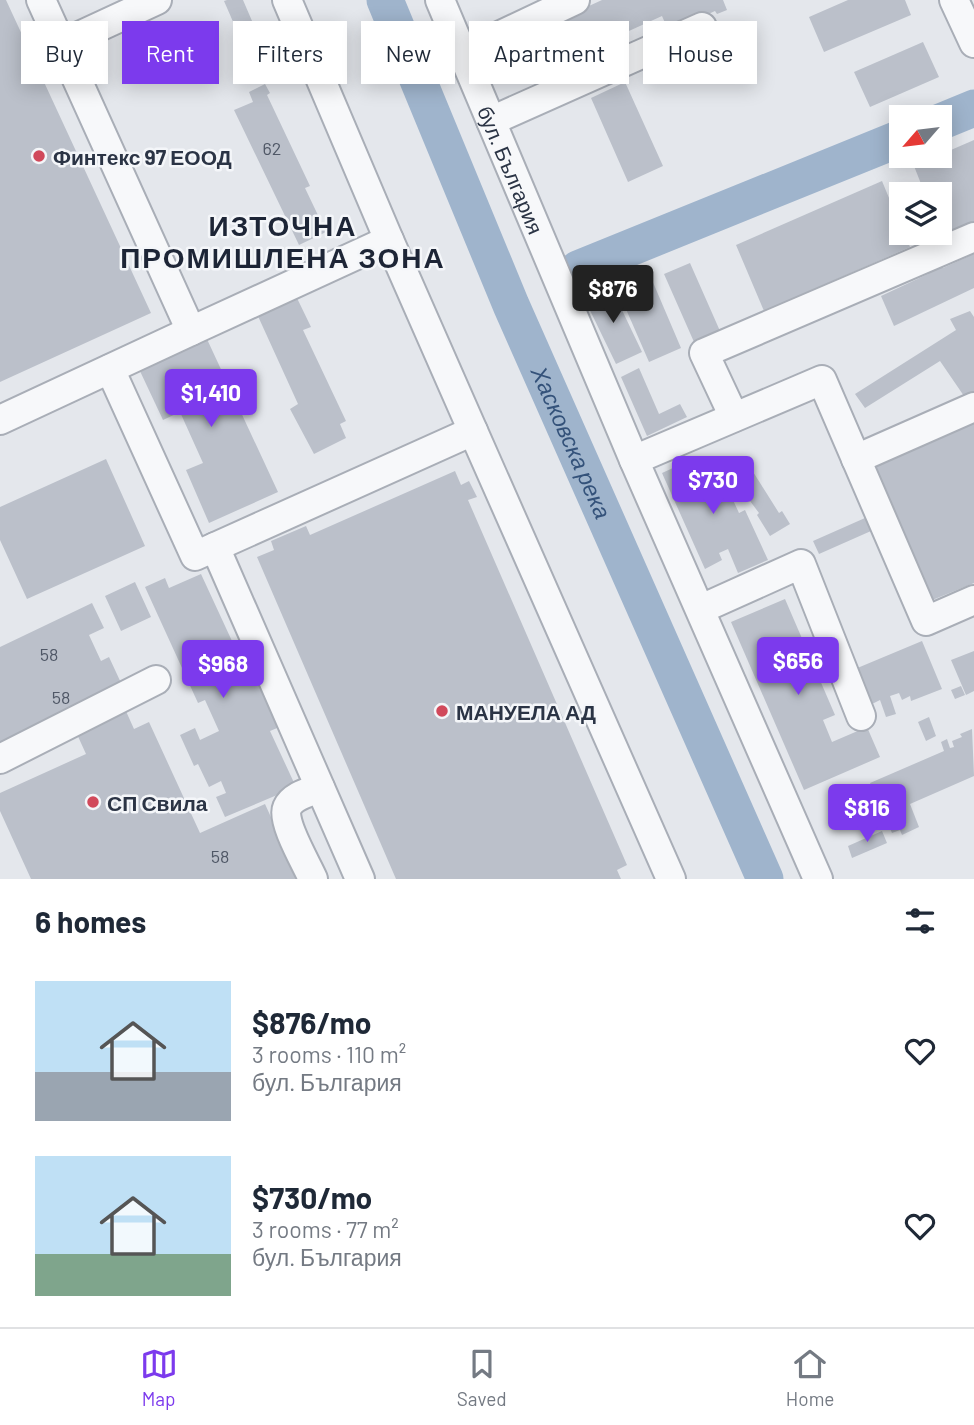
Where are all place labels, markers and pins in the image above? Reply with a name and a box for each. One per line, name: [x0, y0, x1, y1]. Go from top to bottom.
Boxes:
place label: Финтекс 97 ЕООД: [53, 144, 232, 169]
marker: Финтекс 97 ЕООД: [31, 148, 47, 164]
pin: $876: [572, 266, 654, 325]
pin: $1,410: [154, 370, 268, 429]
pin: $730: [672, 456, 754, 516]
pin: $656: [757, 638, 839, 697]
pin: $968: [182, 640, 264, 700]
place label: МАНУЕЛА АД: [456, 699, 596, 724]
marker: МАНУЕЛА АД: [434, 703, 450, 719]
pin: $816: [826, 784, 908, 844]
place label: СП Свила: [107, 790, 208, 815]
marker: СП Свила: [85, 794, 101, 810]

